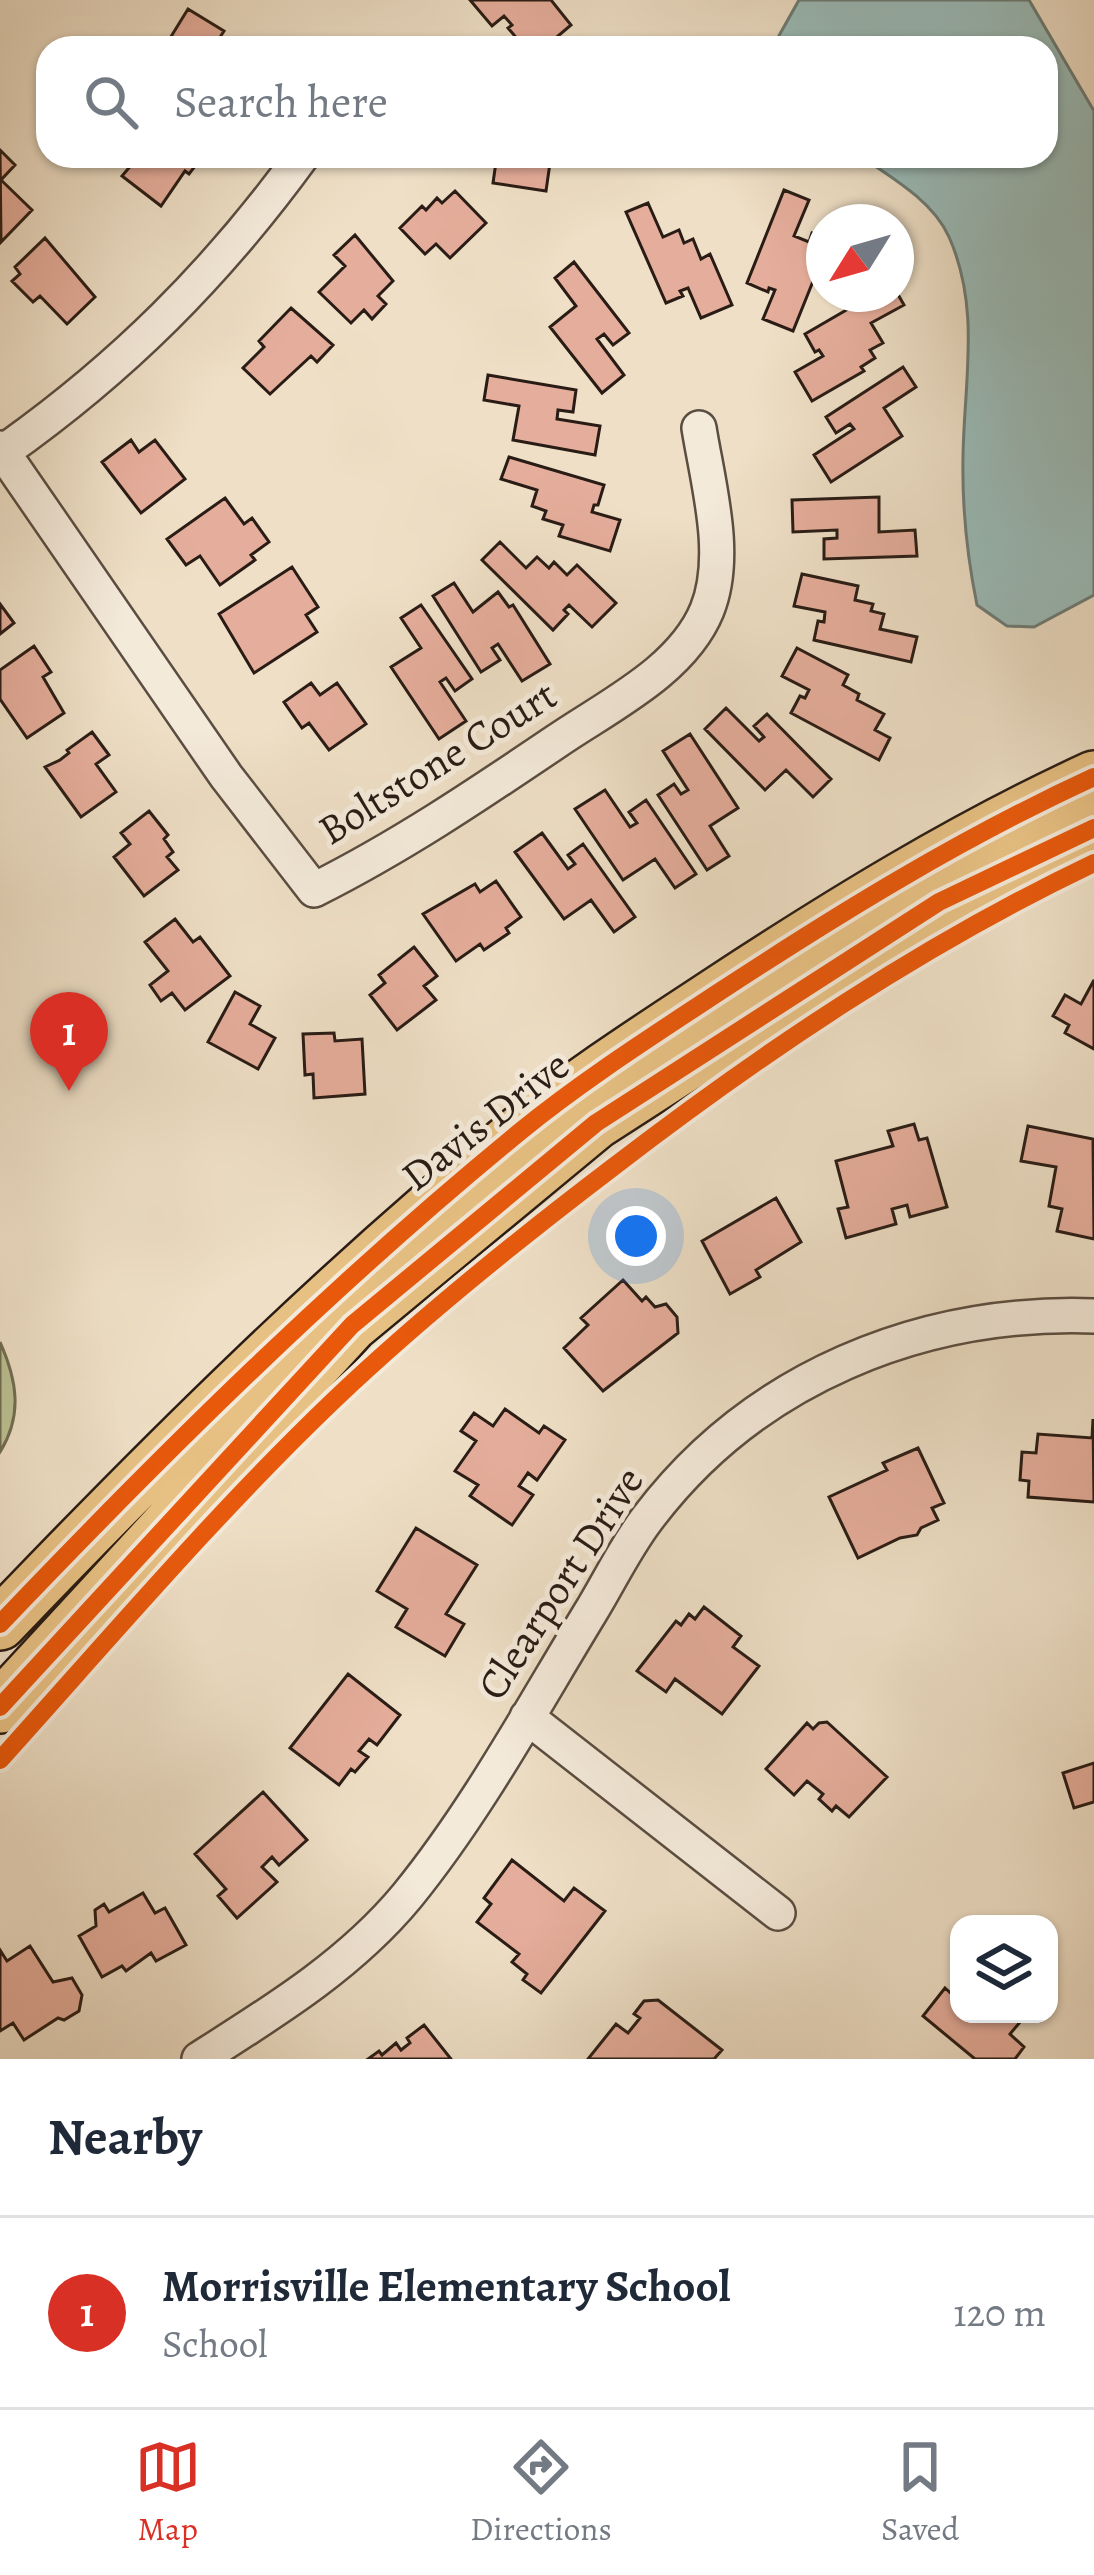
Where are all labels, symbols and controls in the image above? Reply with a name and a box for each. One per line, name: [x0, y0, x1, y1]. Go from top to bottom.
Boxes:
search box: [36, 36, 1058, 168]
icon: search: [78, 69, 144, 135]
text: Search here: [174, 71, 388, 133]
north arrow: [806, 204, 914, 312]
street label: Boltstone Court: [307, 666, 567, 858]
pin: 1: [30, 992, 108, 1091]
street label: Davis Drive: [389, 1036, 581, 1204]
your location: [606, 1206, 666, 1266]
street label: Clearport Drive: [463, 1456, 657, 1710]
map controls: [950, 1915, 1058, 2023]
button: layers: [950, 1915, 1058, 2023]
text: Nearby: [48, 2102, 202, 2172]
text: Morrisville Elementary School: [162, 2255, 731, 2317]
text: 1: [80, 2286, 94, 2339]
text: 120 m: [953, 2286, 1046, 2339]
text: School: [162, 2317, 268, 2370]
tab: Map: [135, 2434, 201, 2551]
tab: Directions: [470, 2434, 612, 2551]
tab: Saved: [881, 2434, 959, 2551]

